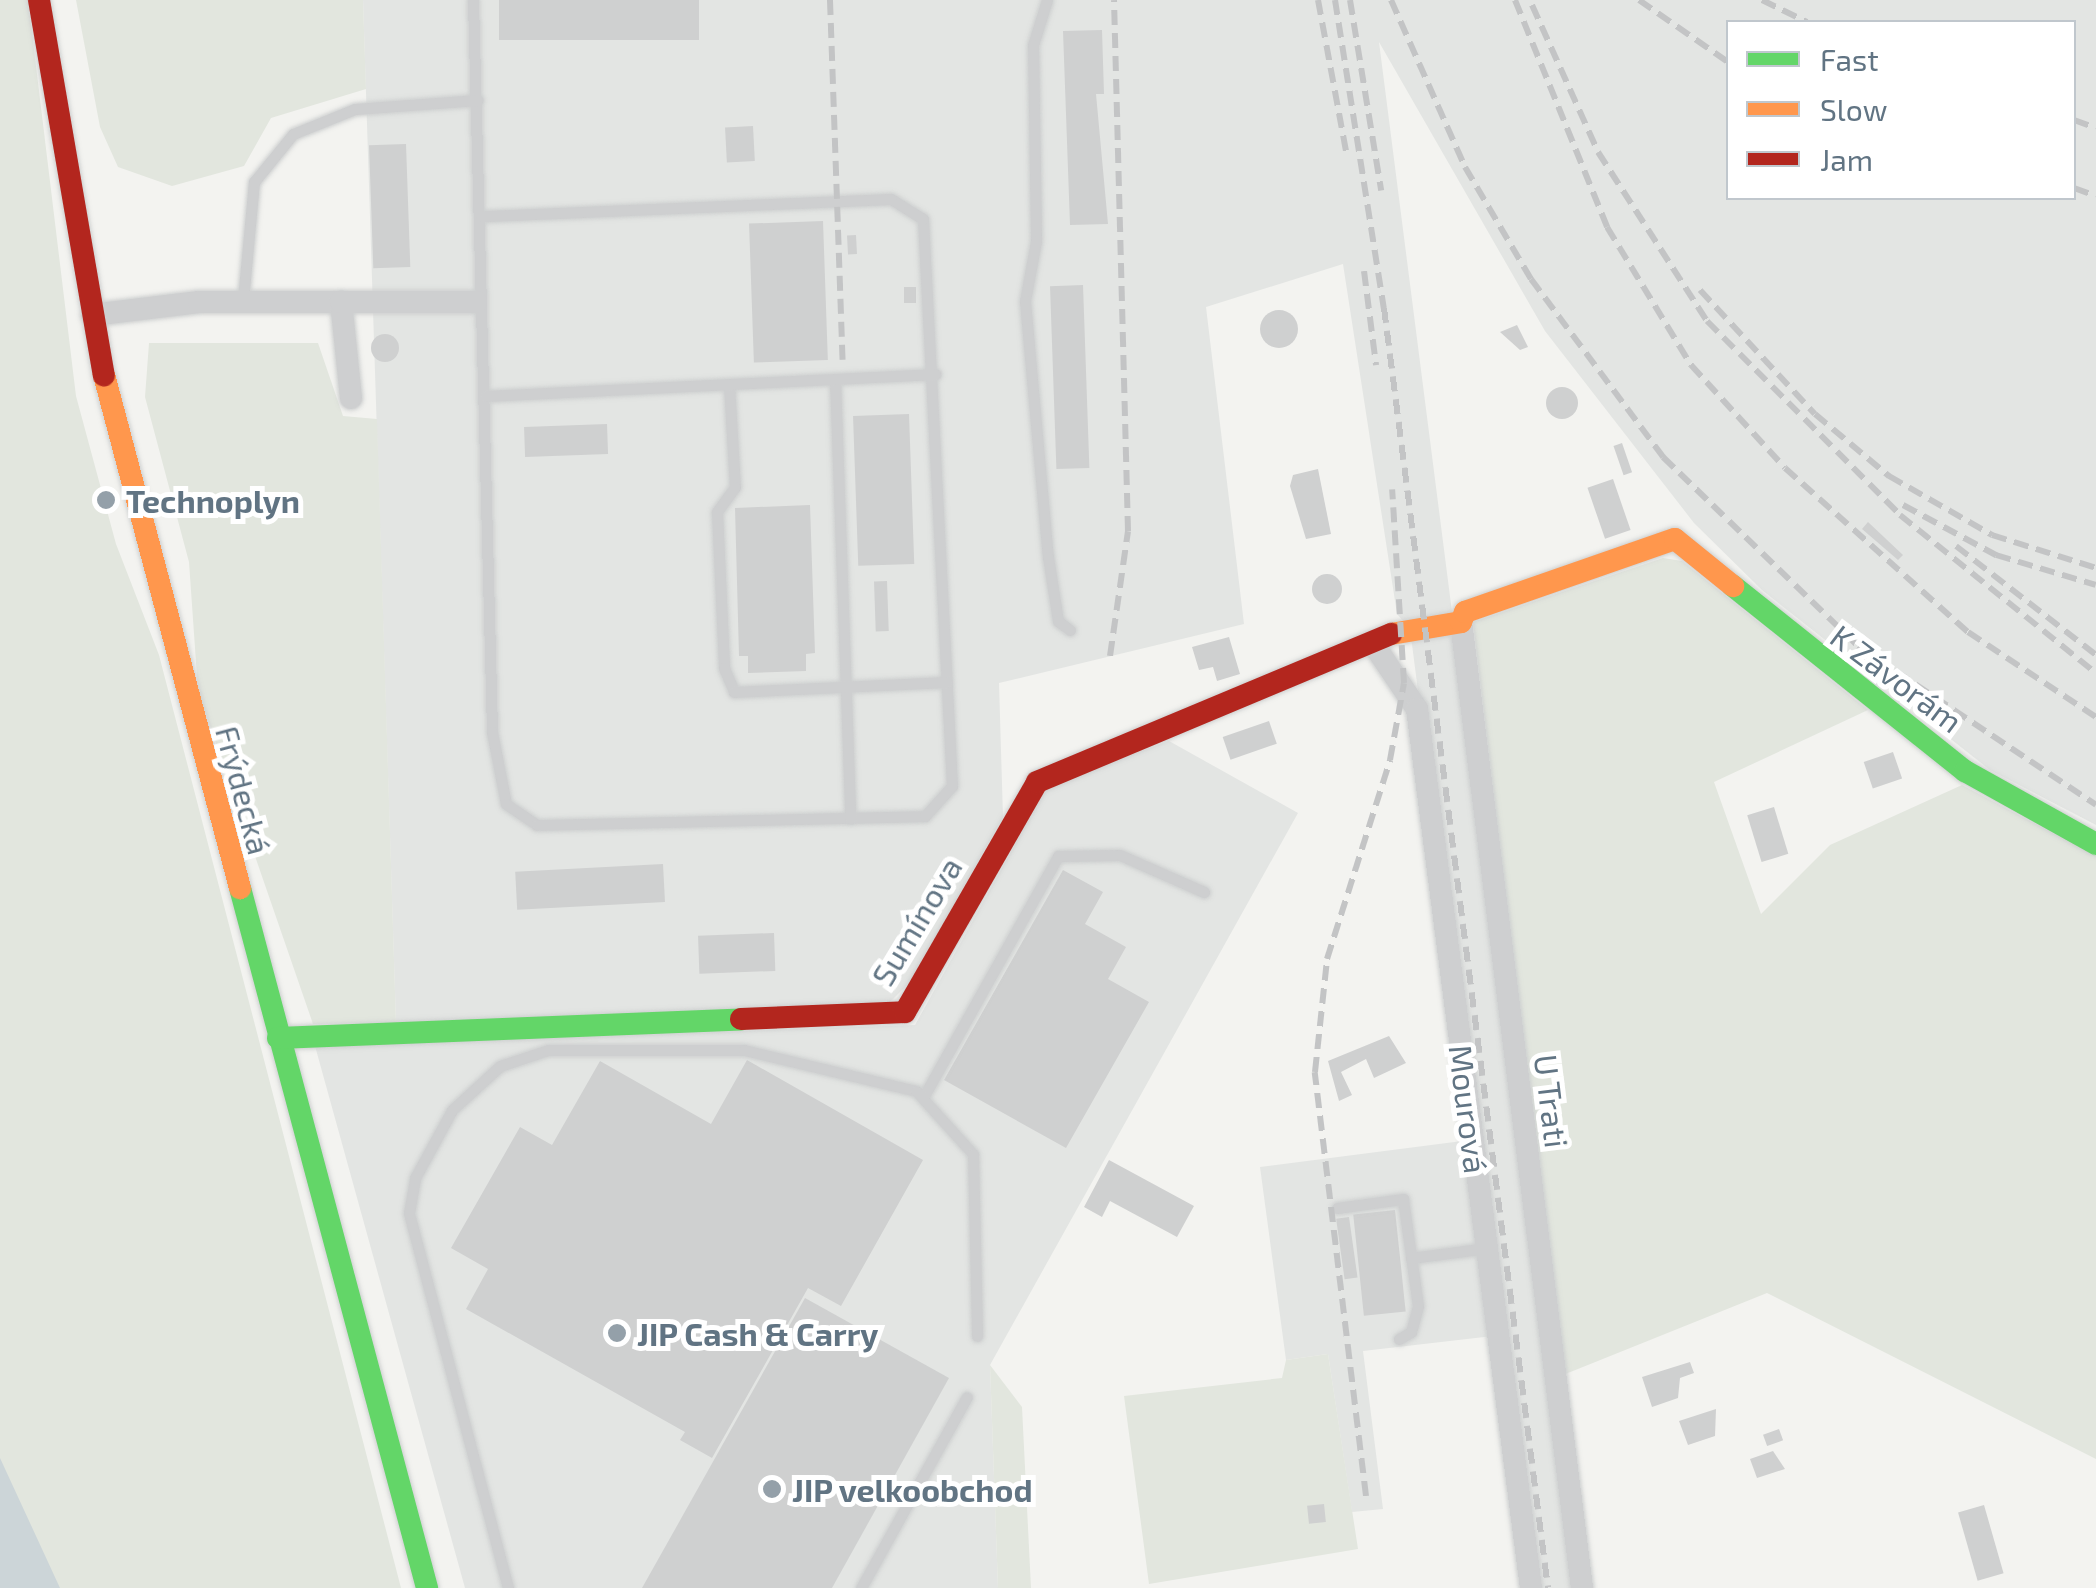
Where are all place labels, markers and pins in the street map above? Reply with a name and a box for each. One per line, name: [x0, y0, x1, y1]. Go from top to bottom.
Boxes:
place label: Technoplyn: [126, 481, 300, 519]
marker: Technoplyn: [95, 489, 117, 511]
place label: JIP Cash & Carry: [637, 1314, 879, 1352]
marker: JIP Cash & Carry: [606, 1322, 628, 1344]
place label: JIP velkoobchod: [792, 1470, 1034, 1508]
marker: JIP velkoobchod: [761, 1478, 783, 1500]

